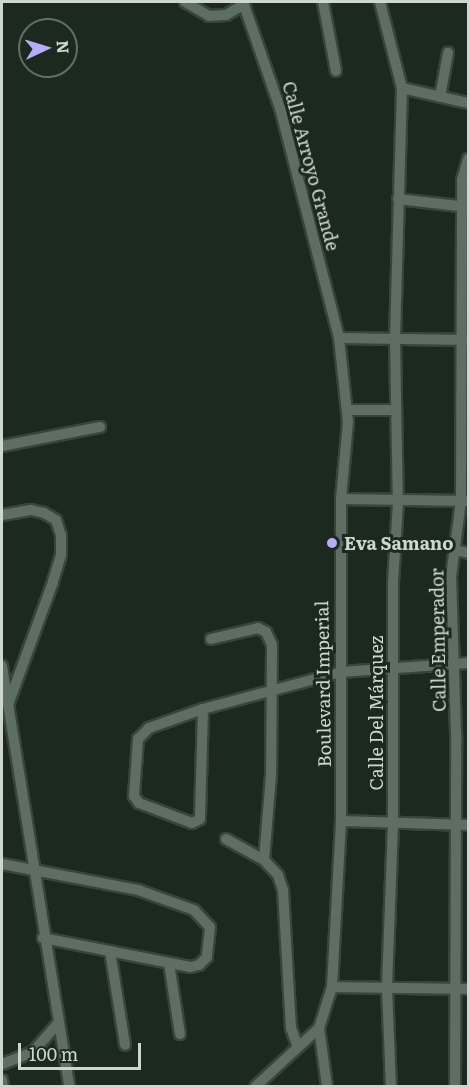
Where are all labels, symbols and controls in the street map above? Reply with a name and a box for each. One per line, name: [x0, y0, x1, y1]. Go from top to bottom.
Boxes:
north arrow: [18, 18, 78, 78]
text: N: [52, 39, 76, 54]
street label: Calle Arroyo Grande: [278, 79, 344, 253]
place label: Eva Samano: [344, 532, 454, 554]
marker: Eva Samano: [325, 536, 339, 550]
street label: Calle Emperador: [426, 568, 450, 712]
street label: Boulevard Imperial: [311, 600, 335, 768]
street label: Calle Del Márquez: [365, 636, 387, 790]
scale bar: [21, 1031, 144, 1069]
text: 100 m: [29, 1040, 78, 1067]

